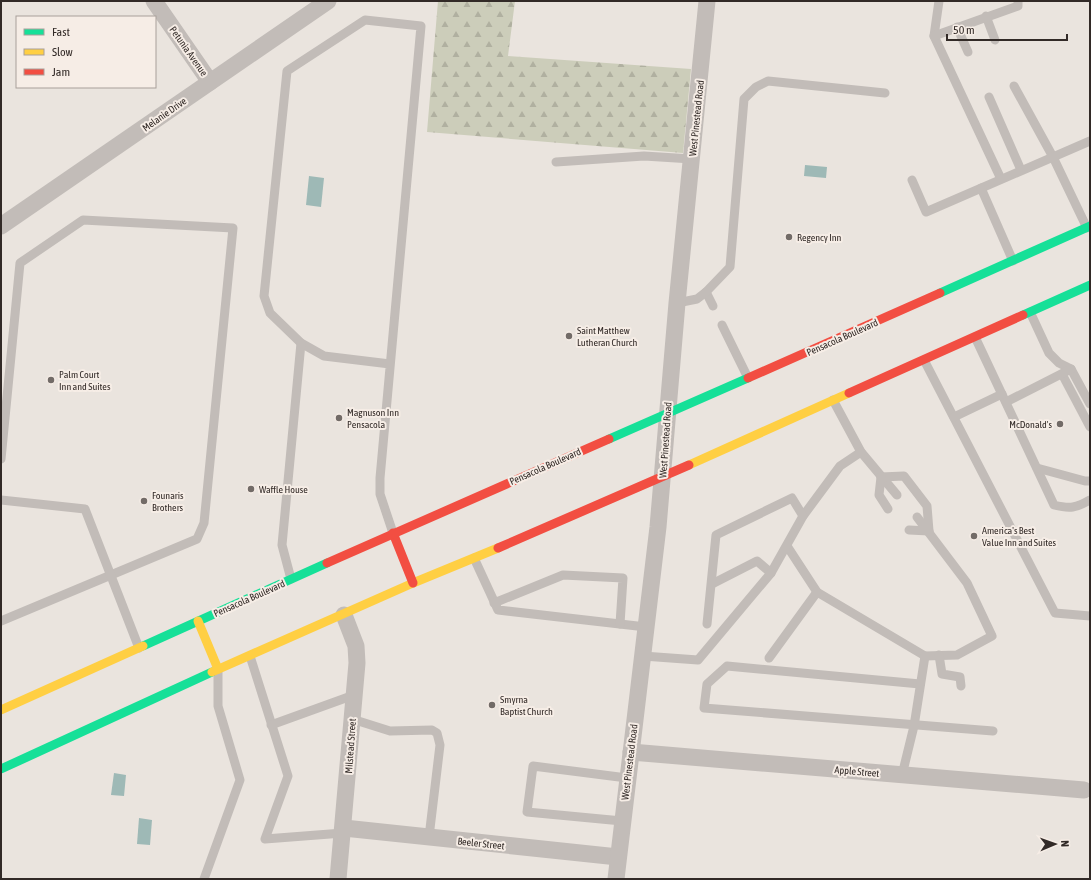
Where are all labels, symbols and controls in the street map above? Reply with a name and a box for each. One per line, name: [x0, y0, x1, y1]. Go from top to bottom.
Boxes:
legend: [16, 16, 156, 88]
scale bar: [947, 16, 1067, 42]
text: 50 m: [953, 23, 975, 37]
street label: Petunia Avenue: [167, 24, 210, 79]
text: Fast: [52, 25, 70, 39]
text: Slow: [52, 45, 73, 59]
text: Jam: [52, 65, 70, 79]
street label: West Pinestead Road: [687, 79, 706, 157]
street label: Melanie Drive: [140, 95, 189, 134]
marker: Regency Inn: [784, 232, 794, 242]
place label: Regency Inn: [797, 232, 842, 243]
street label: Pensacola Boulevard: [805, 317, 880, 358]
place label: Saint Matthew Lutheran Church: [577, 325, 637, 348]
marker: Saint Matthew Lutheran Church: [564, 331, 574, 341]
place label: Palm Court Inn and Suites: [59, 369, 111, 392]
marker: Palm Court Inn and Suites: [46, 375, 56, 385]
street label: West Pinestead Road: [657, 401, 674, 479]
place label: Magnuson Inn Pensacola: [347, 407, 399, 430]
marker: Magnuson Inn Pensacola: [334, 413, 344, 423]
place label: McDonald's: [1009, 419, 1052, 430]
marker: McDonald's: [1055, 419, 1065, 429]
street label: Pensacola Boulevard: [508, 446, 583, 487]
marker: Waffle House: [246, 484, 256, 494]
place label: Waffle House: [259, 484, 308, 495]
place label: Founaris Brothers: [152, 490, 184, 513]
marker: Founaris Brothers: [139, 496, 149, 506]
place label: America's Best Value Inn and Suites: [982, 525, 1057, 548]
marker: America's Best Value Inn and Suites: [969, 531, 979, 541]
street label: Pensacola Boulevard: [212, 578, 287, 619]
place label: Smyrna Baptist Church: [500, 694, 553, 717]
marker: Smyrna Baptist Church: [487, 700, 497, 710]
street label: Milstead Street: [343, 718, 358, 774]
street label: West Pinestead Road: [619, 723, 640, 801]
street label: Apple Street: [834, 764, 880, 779]
north arrow: [1035, 824, 1075, 864]
street label: Beeler Street: [457, 836, 505, 851]
text: N: [1059, 840, 1071, 847]

